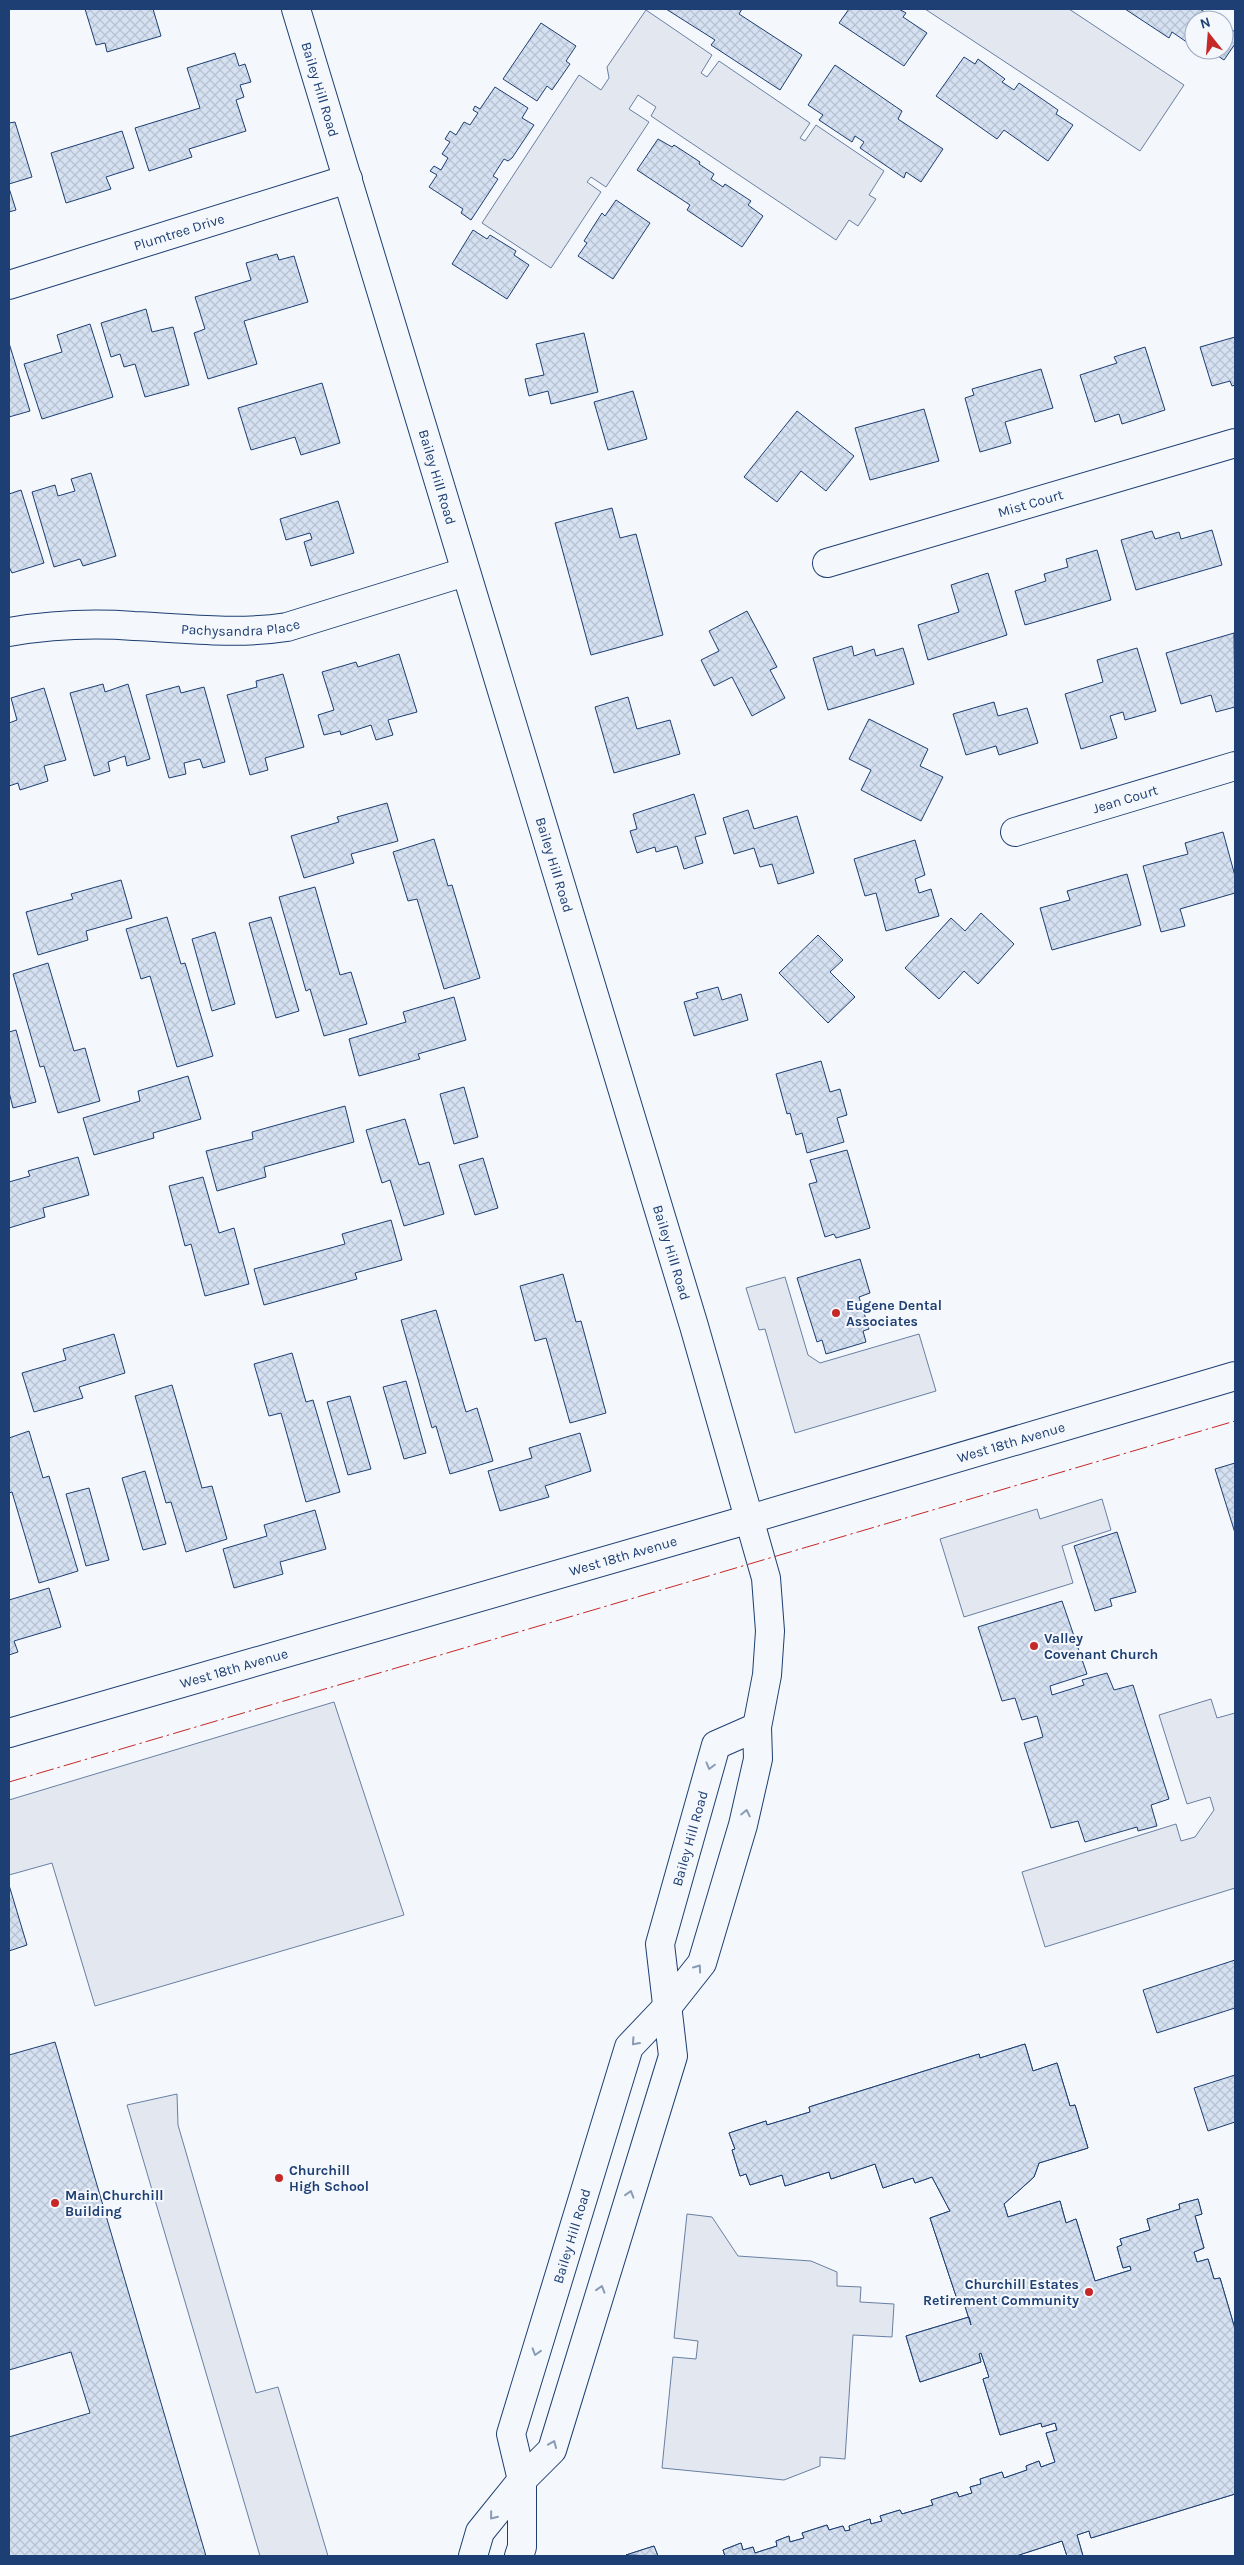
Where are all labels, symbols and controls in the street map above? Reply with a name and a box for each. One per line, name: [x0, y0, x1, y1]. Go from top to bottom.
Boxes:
north arrow: [1184, 10, 1234, 60]
text: N: [1198, 13, 1213, 33]
street label: Bailey Hill Road: [298, 40, 343, 139]
street label: Plumtree Drive: [131, 210, 226, 254]
street label: Bailey Hill Road: [415, 427, 460, 527]
street label: Mist Court: [996, 486, 1065, 521]
street label: Pachysandra Place: [180, 615, 302, 639]
street label: Jean Court: [1090, 781, 1160, 817]
street label: Bailey Hill Road: [532, 815, 577, 914]
street label: Bailey Hill Road: [649, 1203, 694, 1302]
place label: Eugene Dental Associates: [846, 1297, 942, 1330]
marker: Eugene Dental Associates: [830, 1307, 842, 1319]
street label: West 18th Avenue: [955, 1418, 1067, 1466]
street label: West 18th Avenue: [567, 1532, 679, 1579]
place label: Valley Covenant Church: [1044, 1630, 1158, 1663]
marker: Valley Covenant Church: [1028, 1640, 1040, 1652]
street label: West 18th Avenue: [178, 1644, 290, 1692]
one-way arrow: [705, 1762, 716, 1770]
street label: Bailey Hill Road: [668, 1789, 711, 1888]
one-way arrow: [740, 1809, 750, 1818]
one-way arrow: [692, 1964, 701, 1974]
one-way arrow: [631, 2036, 640, 2045]
place label: Churchill High School: [289, 2162, 369, 2195]
marker: Churchill High School: [273, 2172, 285, 2184]
street label: Bailey Hill Road: [549, 2186, 595, 2286]
place label: Main Churchill Building: [65, 2187, 163, 2220]
one-way arrow: [625, 2190, 635, 2199]
marker: Main Churchill Building: [49, 2197, 61, 2209]
place label: Churchill Estates Retirement Community: [923, 2276, 1079, 2309]
one-way arrow: [596, 2285, 606, 2294]
marker: Churchill Estates Retirement Community: [1083, 2286, 1095, 2298]
one-way arrow: [531, 2347, 541, 2356]
one-way arrow: [547, 2440, 557, 2449]
one-way arrow: [491, 2510, 499, 2519]

